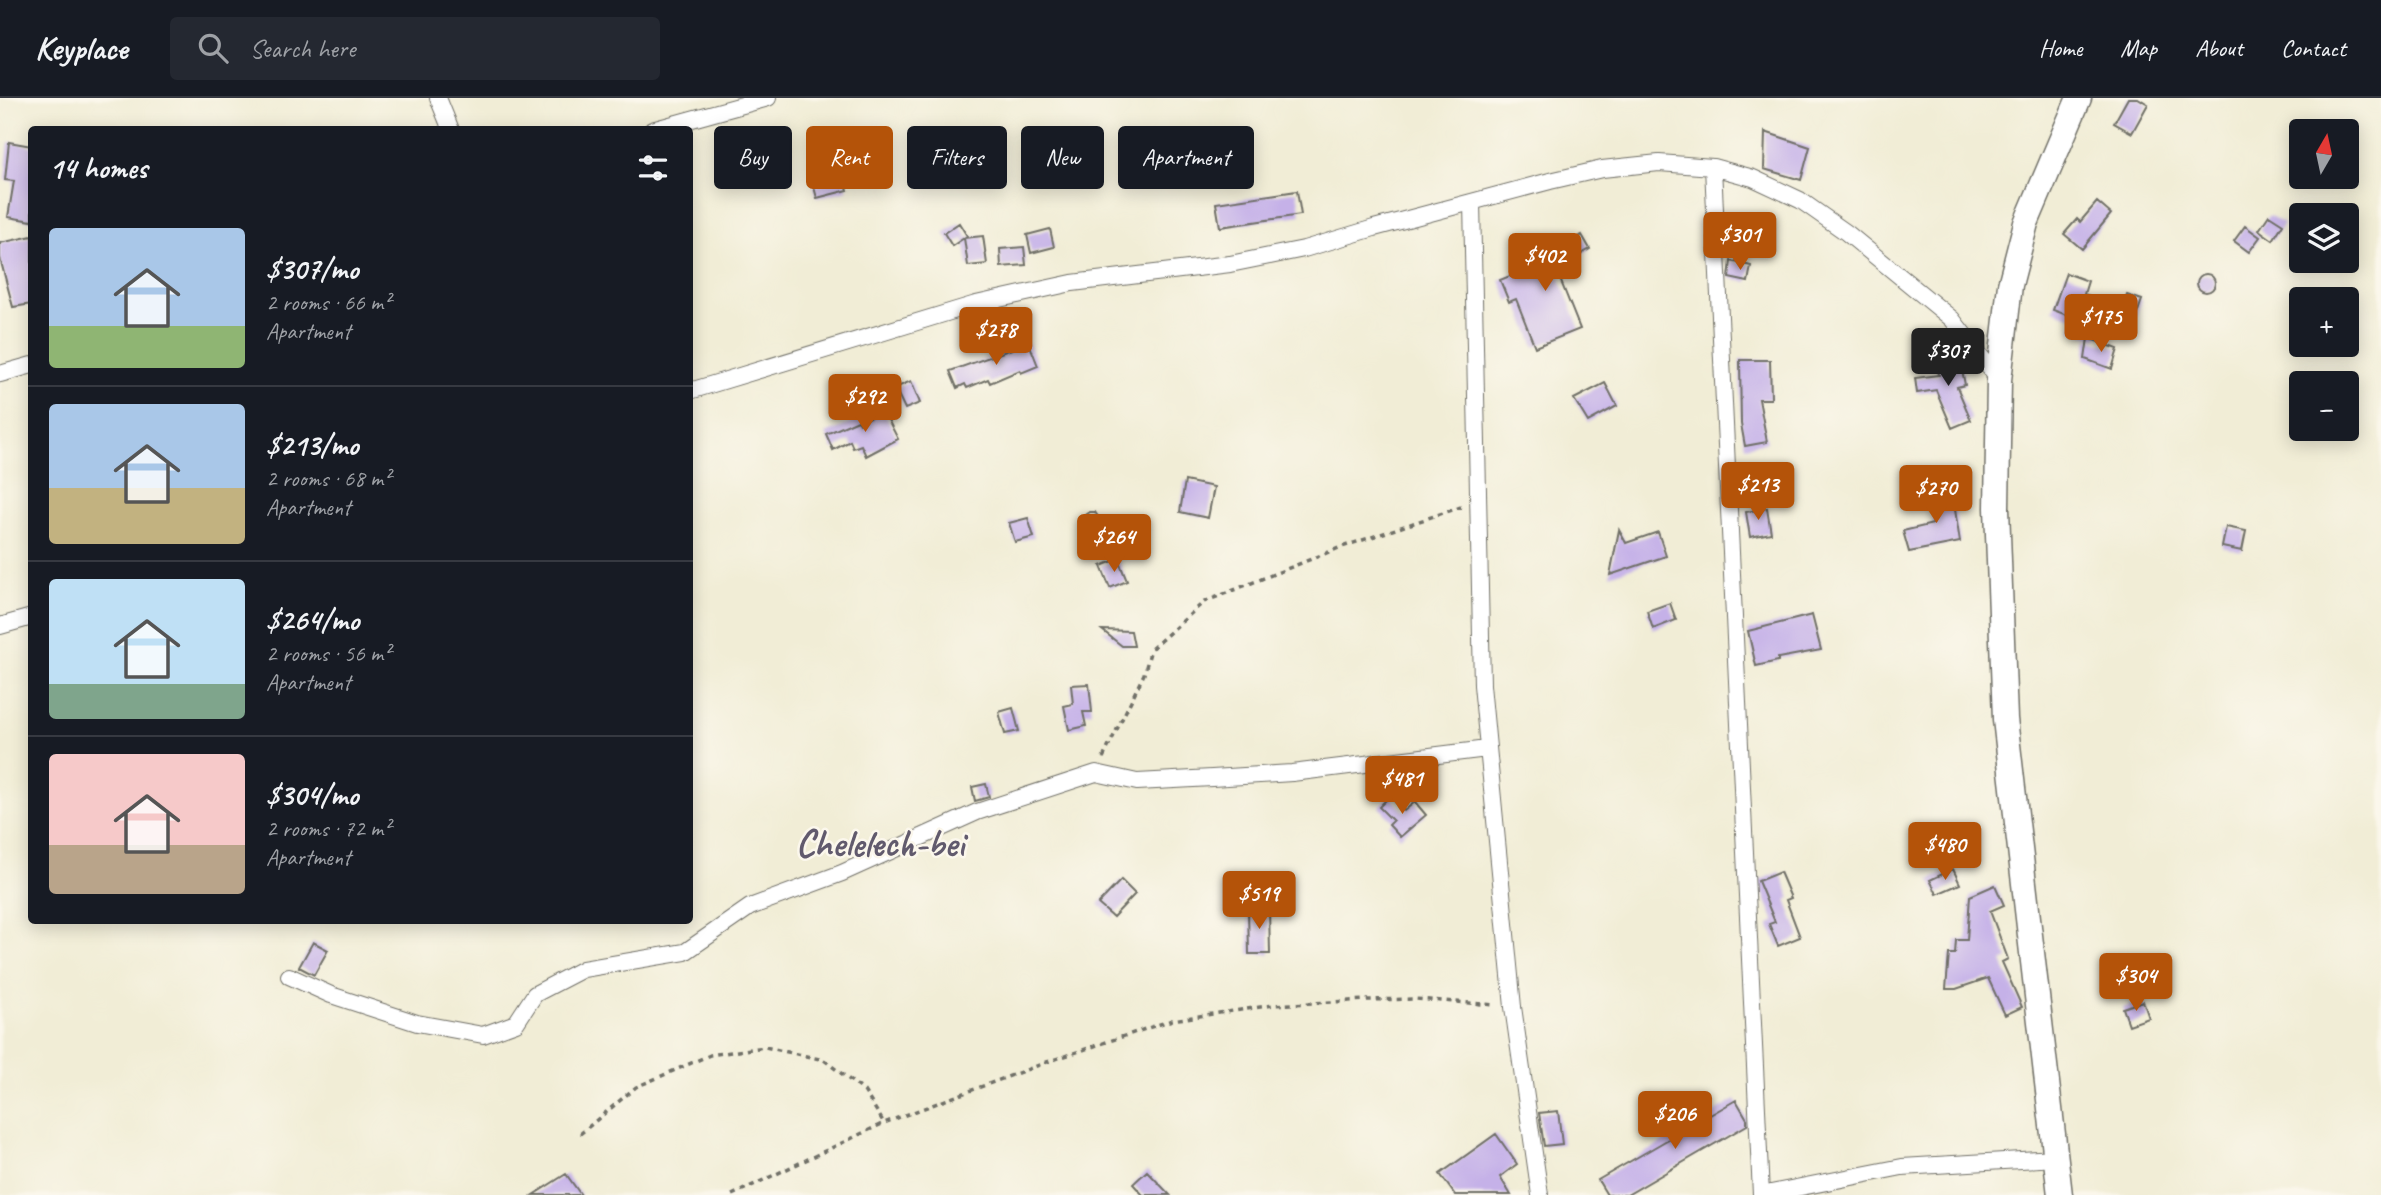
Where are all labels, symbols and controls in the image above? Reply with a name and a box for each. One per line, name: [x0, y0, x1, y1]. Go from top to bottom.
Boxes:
search box: [170, 17, 660, 80]
text: Keyplace: [35, 27, 128, 69]
icon: search: [194, 29, 232, 67]
text: Search here: [250, 32, 356, 65]
text: Home: [2039, 33, 2082, 63]
text: Map: [2120, 33, 2157, 63]
text: About: [2195, 33, 2243, 63]
text: Contact: [2281, 33, 2346, 63]
north arrow: [2289, 119, 2359, 189]
map controls: [2289, 119, 2359, 441]
chip: Buy: [714, 126, 792, 189]
chip: Rent: [806, 126, 893, 189]
chip: Filters: [907, 126, 1007, 189]
chip: New: [1021, 126, 1104, 189]
chip: Apartment: [1118, 126, 1254, 189]
text: 14 homes: [49, 149, 147, 187]
icon: filters: [634, 149, 672, 187]
button: layers: [2289, 203, 2359, 273]
pin: $301: [1699, 212, 1781, 272]
text: $301: [1719, 220, 1761, 249]
pin: $402: [1504, 234, 1586, 293]
text: $402: [1524, 241, 1566, 270]
text: $307/mo: [266, 250, 358, 288]
icon: home: [105, 256, 189, 340]
button: +: [2289, 287, 2359, 357]
text: 2 rooms · 66 m²: [266, 288, 390, 317]
pin: $175: [2060, 294, 2142, 354]
text: $175: [2081, 302, 2121, 331]
pin: $278: [955, 308, 1037, 367]
text: $278: [975, 315, 1017, 344]
text: Apartment: [266, 317, 351, 346]
pin: $307: [1907, 328, 1989, 388]
text: $307: [1927, 336, 1969, 365]
button: −: [2289, 371, 2359, 441]
pin: $292: [824, 374, 906, 434]
text: $292: [844, 382, 886, 411]
text: $213/mo: [266, 426, 358, 464]
icon: home: [105, 432, 189, 516]
pin: $213: [1717, 462, 1799, 522]
text: 2 rooms · 68 m²: [266, 464, 390, 493]
pin: $270: [1895, 466, 1977, 525]
text: $213: [1737, 470, 1779, 499]
text: $270: [1915, 473, 1957, 502]
text: Apartment: [266, 493, 351, 522]
pin: $264: [1073, 514, 1155, 574]
text: $264: [1093, 522, 1135, 551]
text: $264/mo: [266, 601, 359, 639]
icon: home: [105, 607, 189, 691]
text: 2 rooms · 56 m²: [266, 639, 390, 668]
text: Apartment: [266, 668, 351, 697]
pin: $481: [1361, 756, 1443, 816]
text: $481: [1381, 764, 1423, 793]
text: $304/mo: [266, 776, 358, 814]
icon: home: [105, 782, 189, 866]
text: 2 rooms · 72 m²: [266, 814, 390, 843]
district label: Chelelech-bei: [796, 820, 969, 867]
pin: $480: [1904, 822, 1986, 882]
text: $480: [1924, 830, 1966, 859]
text: Apartment: [266, 843, 351, 872]
pin: $519: [1218, 872, 1300, 931]
text: $519: [1239, 879, 1279, 908]
pin: $304: [2095, 954, 2177, 1013]
text: $304: [2115, 961, 2157, 990]
pin: $206: [1634, 1091, 1716, 1151]
text: $206: [1654, 1099, 1696, 1128]

